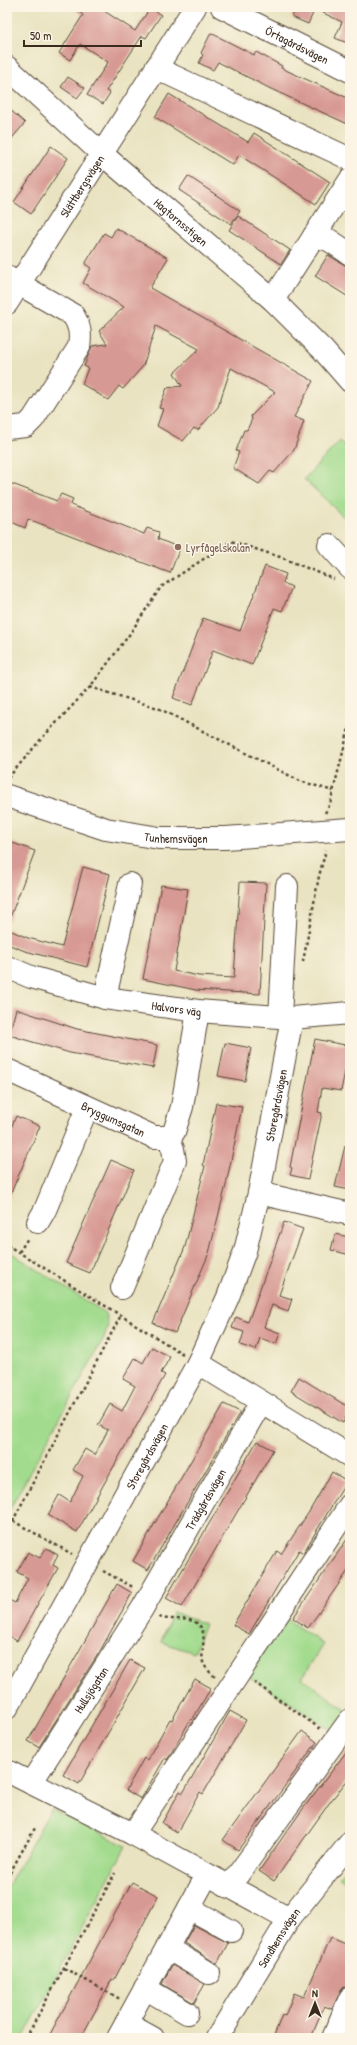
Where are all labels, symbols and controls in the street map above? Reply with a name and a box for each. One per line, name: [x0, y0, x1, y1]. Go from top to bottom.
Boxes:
street label: Örtagårdsvägen: [262, 21, 332, 68]
scale bar: [24, 22, 141, 48]
text: 50 m: [30, 27, 51, 44]
street label: Slättbergsvägen: [55, 151, 108, 220]
street label: Hagtornsstigen: [150, 194, 212, 250]
place label: Lyrfågelskolan: [186, 539, 250, 556]
marker: Lyrfågelskolan: [173, 542, 183, 552]
street label: Tunhemsvägen: [143, 827, 208, 847]
street label: Halvors väg: [150, 996, 202, 1020]
street label: Storegårdsvägen: [260, 1068, 291, 1143]
street label: Bryggumsgatan: [79, 1097, 148, 1140]
street label: Storegårdsvägen: [121, 1420, 172, 1492]
street label: Trädgårdsvägen: [181, 1465, 230, 1533]
street label: Hullsjögatan: [69, 1663, 112, 1716]
street label: Sandhemsvägen: [253, 1904, 304, 1971]
north arrow: [295, 1983, 335, 2023]
text: N: [312, 1986, 318, 2000]

